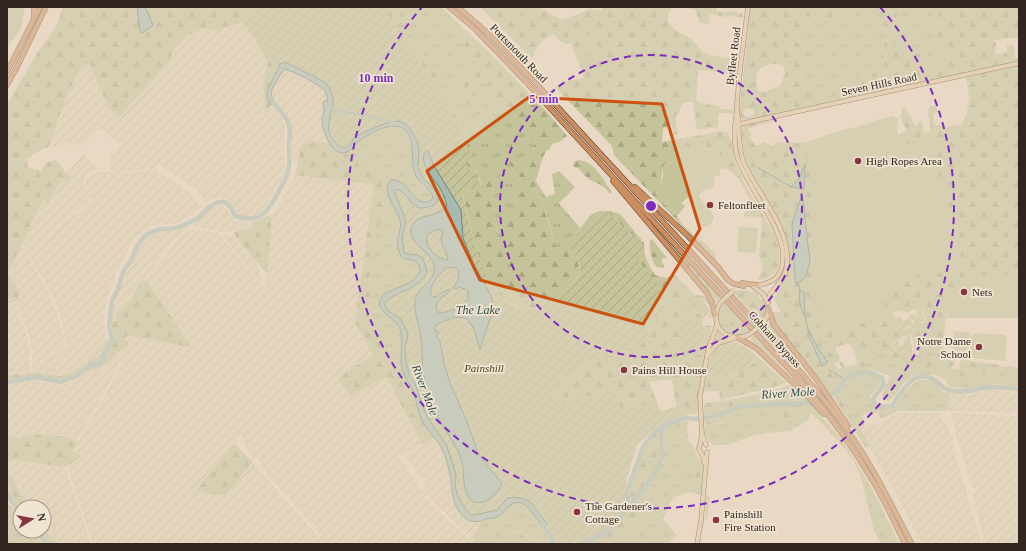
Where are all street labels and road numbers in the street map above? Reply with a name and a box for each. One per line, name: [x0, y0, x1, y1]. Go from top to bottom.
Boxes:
street label: Portsmouth Road: [488, 21, 550, 85]
street label: Byfleet Road: [723, 26, 743, 86]
street label: Seven Hills Road: [840, 70, 918, 98]
street label: Cobham Bypass: [747, 308, 803, 370]

